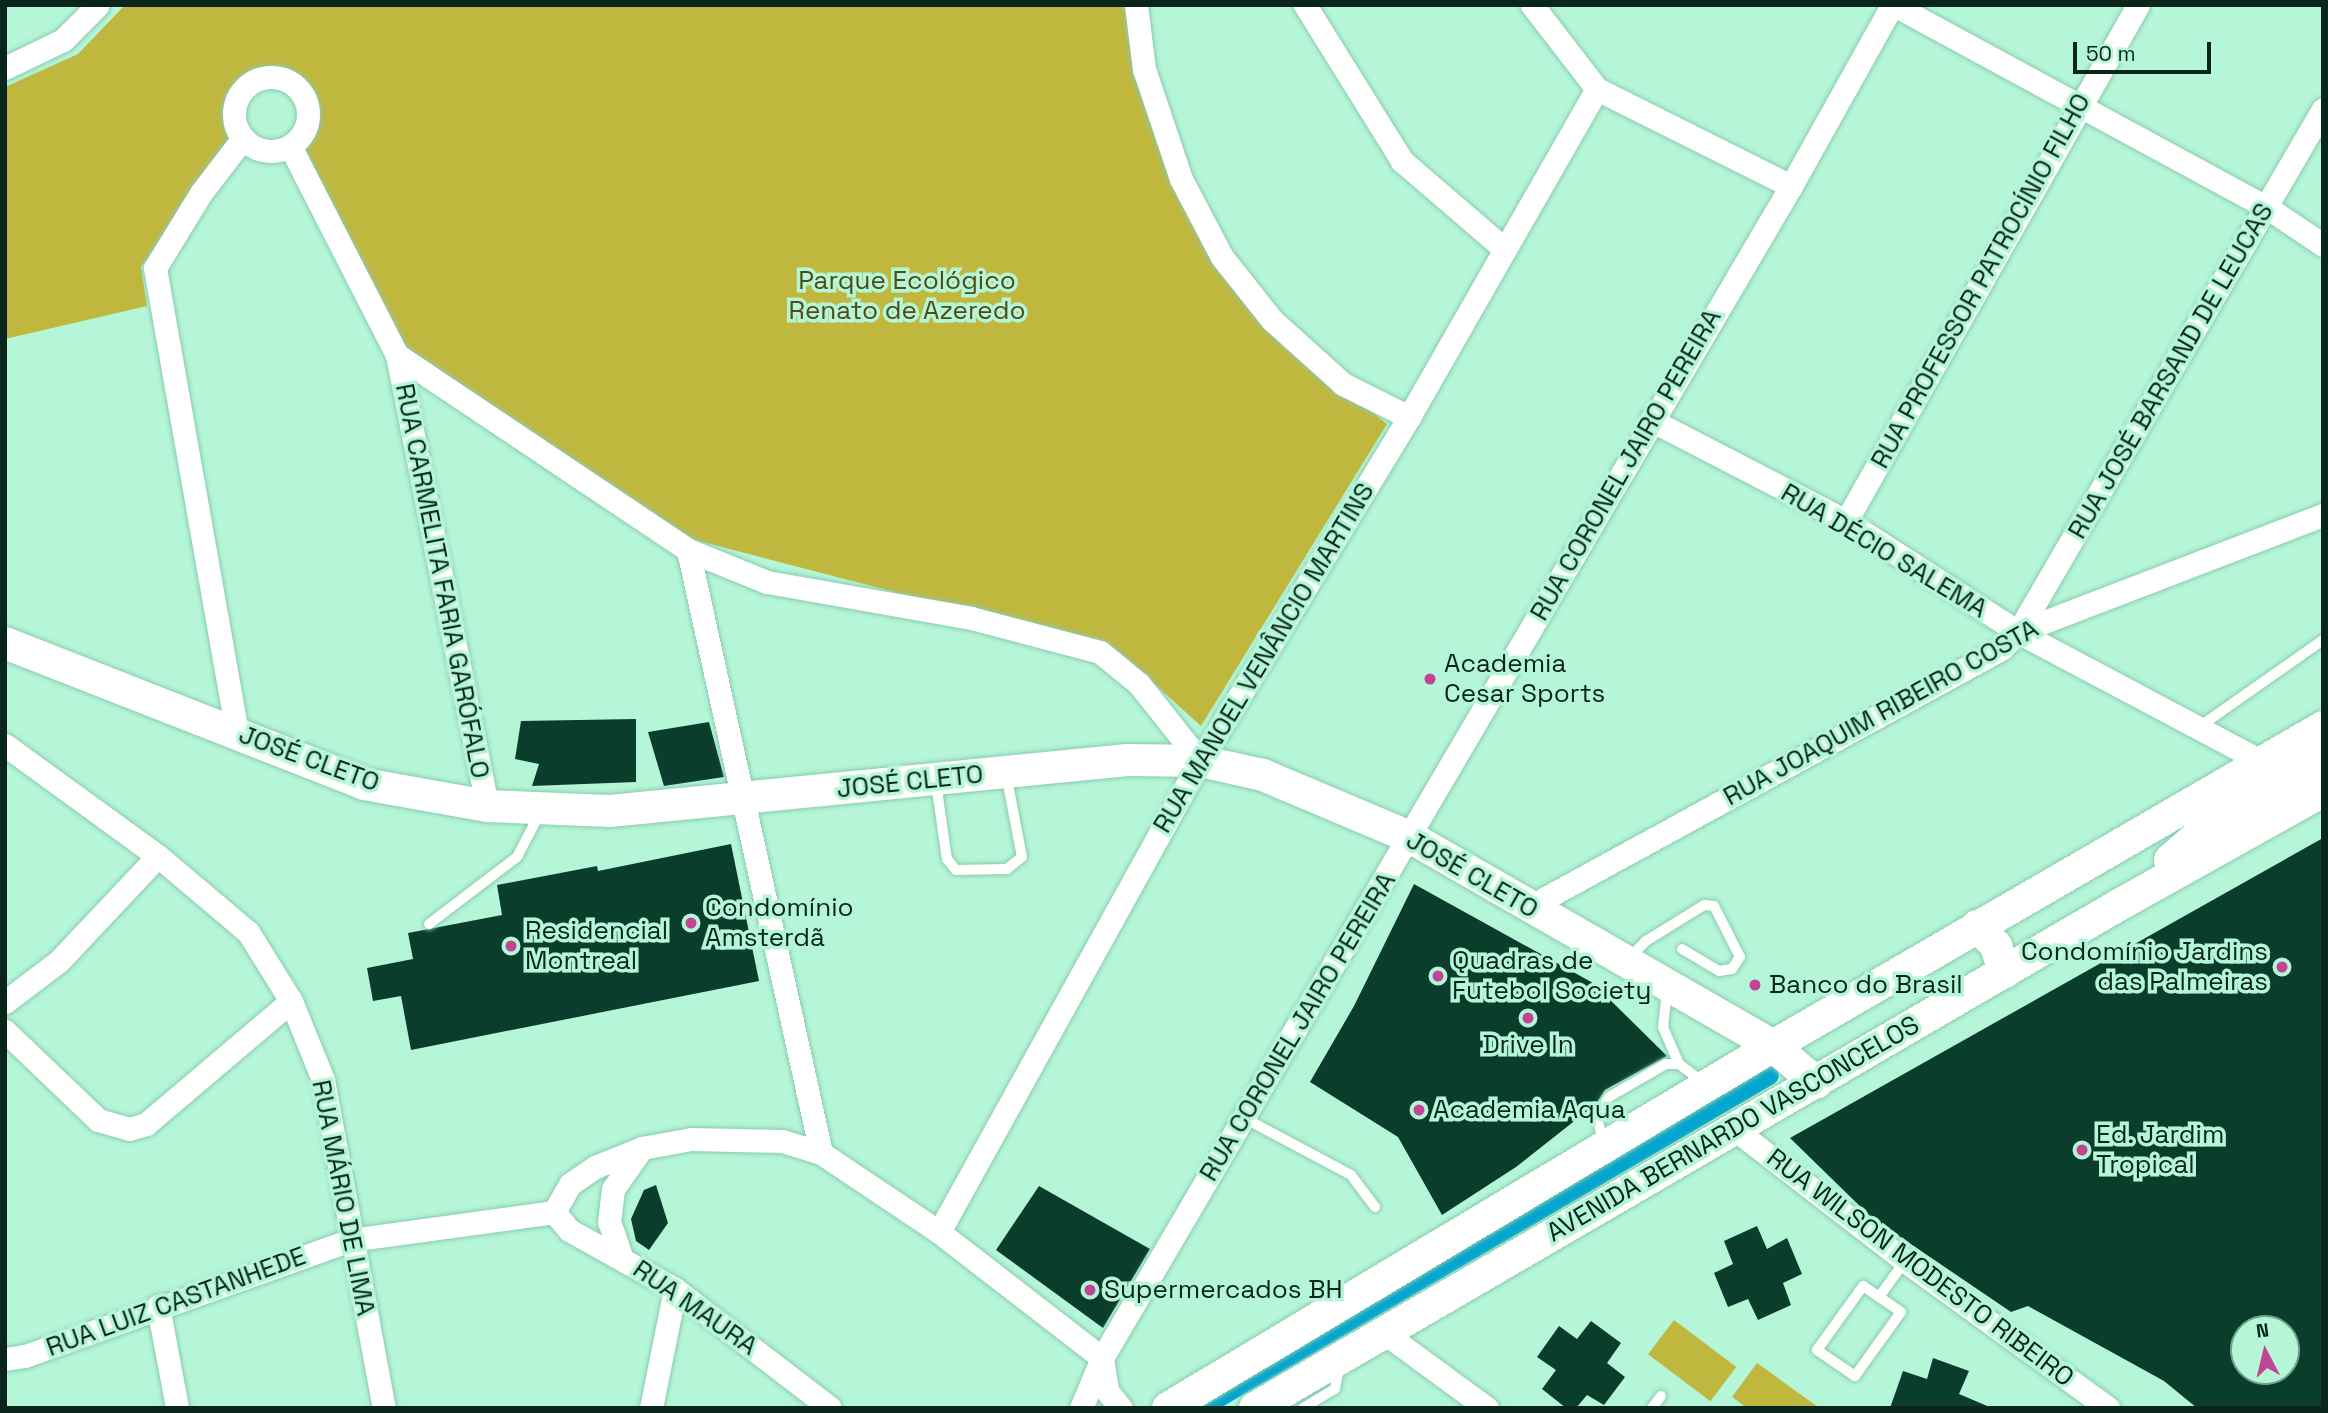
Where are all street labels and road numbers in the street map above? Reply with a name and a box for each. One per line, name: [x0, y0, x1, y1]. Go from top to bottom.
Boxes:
street label: RUA PROFESSOR PATROCÍNIO FILHO: [1865, 88, 2097, 474]
street label: RUA JOSÉ BARSAND DE LEUCAS: [2062, 197, 2280, 545]
street label: RUA CORONEL JAIRO PEREIRA: [1524, 303, 1728, 627]
street label: RUA CARMELITA FARIA GARÓFALO: [388, 380, 496, 782]
street label: RUA MANOEL VENÂNCIO MARTINS: [1147, 477, 1381, 839]
street label: RUA DÉCIO SALEMA: [1775, 477, 1993, 625]
street label: RUA JOAQUIM RIBEIRO COSTA: [1718, 613, 2044, 813]
street label: JOSÉ CLETO: [235, 719, 383, 799]
street label: JOSÉ CLETO: [835, 759, 985, 805]
street label: JOSÉ CLETO: [1400, 825, 1544, 925]
street label: RUA CORONEL JAIRO PEREIRA: [1193, 867, 1403, 1187]
street label: AVENIDA BERNARDO VASCONCELOS: [1541, 1009, 1925, 1249]
street label: RUA MÁRIO DE LIMA: [305, 1077, 381, 1319]
street label: RUA WILSON MODESTO RIBEIRO: [1760, 1142, 2080, 1394]
street label: RUA LUIZ CASTANHEDE: [42, 1240, 310, 1364]
street label: RUA MAURA: [627, 1254, 763, 1362]

